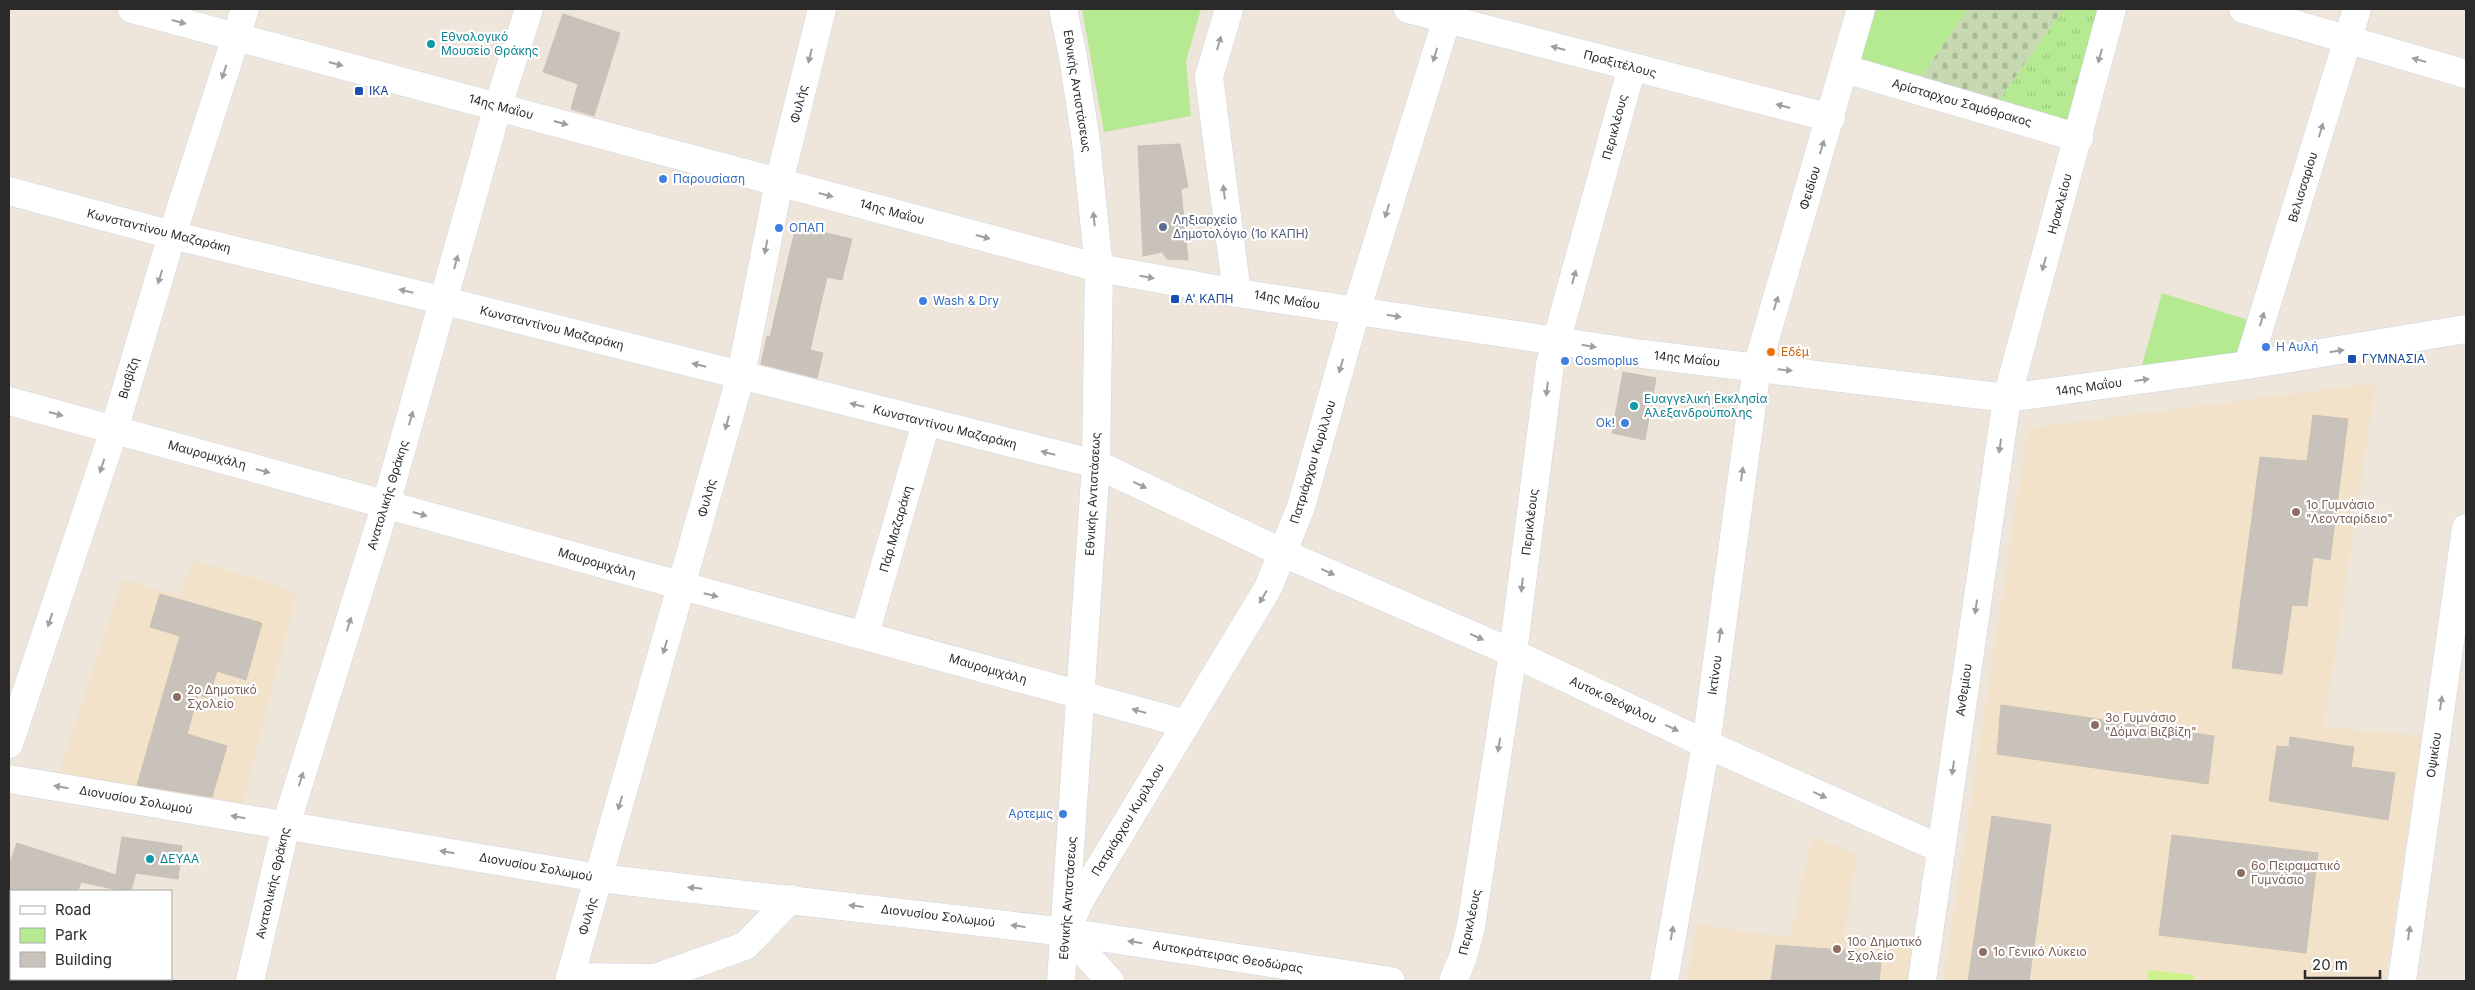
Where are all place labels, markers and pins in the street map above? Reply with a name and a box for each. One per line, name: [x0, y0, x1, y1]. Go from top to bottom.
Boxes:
place label: Εθνολογικό Μουσείο Θράκης: [441, 29, 539, 58]
marker: Εθνολογικό Μουσείο Θράκης: [425, 38, 437, 50]
place label: ΙΚΑ: [369, 83, 389, 98]
marker: ΙΚΑ: [353, 85, 365, 97]
place label: Παρουσίαση: [673, 171, 745, 186]
marker: Παρουσίαση: [657, 173, 669, 185]
place label: Ληξιαρχείο Δημοτολόγιο (1ο ΚΑΠΗ): [1173, 212, 1309, 241]
place label: ΟΠΑΠ: [789, 220, 824, 235]
marker: Ληξιαρχείο Δημοτολόγιο (1ο ΚΑΠΗ): [1157, 221, 1169, 233]
marker: ΟΠΑΠ: [773, 222, 785, 234]
place label: Α' ΚΑΠΗ: [1185, 291, 1233, 306]
place label: Wash & Dry: [933, 293, 999, 308]
marker: Α' ΚΑΠΗ: [1169, 293, 1181, 305]
marker: Wash & Dry: [917, 295, 929, 307]
place label: Η Αυλή: [2276, 339, 2318, 354]
marker: Η Αυλή: [2260, 341, 2272, 353]
place label: Εδέμ: [1781, 344, 1809, 359]
marker: Εδέμ: [1765, 346, 1777, 358]
place label: ΓΥΜΝΑΣΙΑ: [2362, 351, 2425, 366]
place label: Cosmoplus: [1575, 353, 1639, 368]
marker: ΓΥΜΝΑΣΙΑ: [2346, 353, 2358, 365]
marker: Cosmoplus: [1559, 355, 1571, 367]
place label: Ευαγγελική Εκκλησία Αλεξανδρούπολης: [1644, 391, 1767, 420]
marker: Ευαγγελική Εκκλησία Αλεξανδρούπολης: [1628, 400, 1640, 412]
place label: Ok!: [1596, 415, 1615, 430]
marker: Ok!: [1619, 417, 1631, 429]
place label: 1ο Γυμνάσιο "Λεονταρίδειο": [2306, 497, 2393, 526]
marker: 1ο Γυμνάσιο "Λεονταρίδειο": [2290, 506, 2302, 518]
place label: 2o Δημοτικό Σχολείο: [187, 682, 257, 711]
marker: 2o Δημοτικό Σχολείο: [171, 691, 183, 703]
place label: 3ο Γυμνάσιο "Δόμνα Βιζβίζη": [2105, 710, 2197, 739]
marker: 3ο Γυμνάσιο "Δόμνα Βιζβίζη": [2089, 719, 2101, 731]
place label: Αρτεμις: [1008, 806, 1053, 821]
marker: Αρτεμις: [1057, 808, 1069, 820]
place label: ΔΕΥΑΑ: [160, 851, 199, 866]
marker: ΔΕΥΑΑ: [144, 853, 156, 865]
place label: 6ο Πειραματικό Γυμνάσιο: [2251, 858, 2340, 887]
marker: 6ο Πειραματικό Γυμνάσιο: [2235, 867, 2247, 879]
place label: 10ο Δημοτικό Σχολείο: [1847, 934, 1922, 963]
marker: 10ο Δημοτικό Σχολείο: [1831, 943, 1843, 955]
place label: 1o Γενικό Λύκειο: [1993, 944, 2087, 959]
marker: 1o Γενικό Λύκειο: [1977, 946, 1989, 958]

